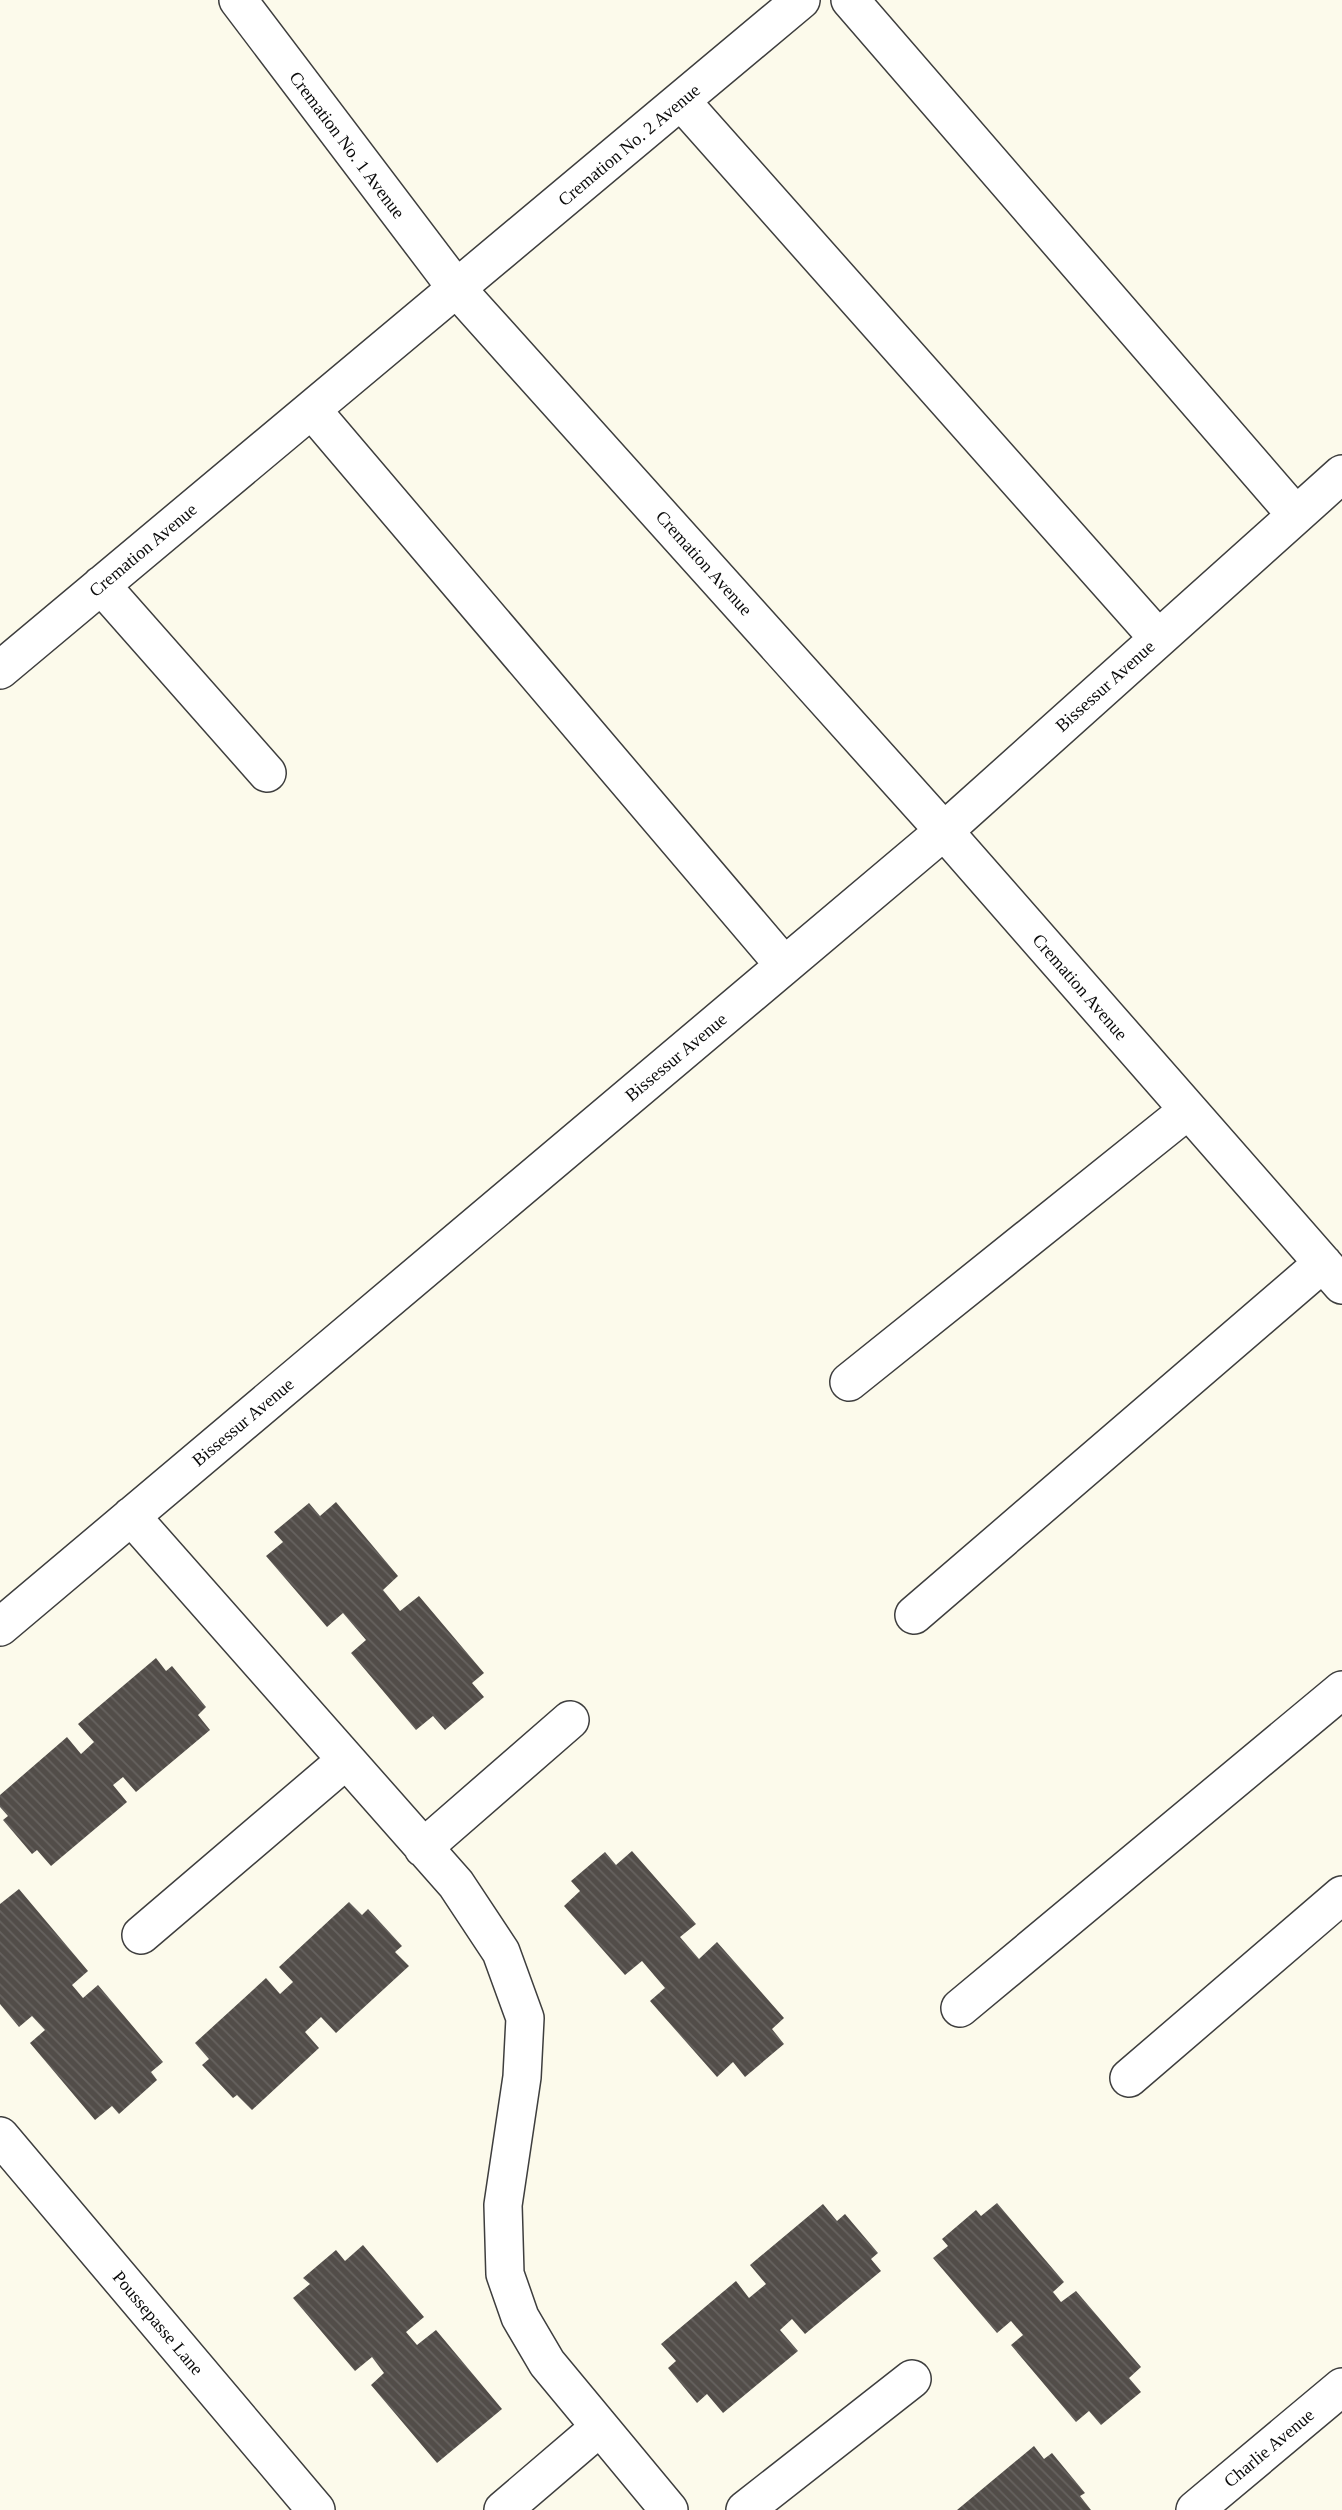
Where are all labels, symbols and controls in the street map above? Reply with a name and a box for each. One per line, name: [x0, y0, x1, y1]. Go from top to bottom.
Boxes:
street label: Cremation No. 1 Avenue: [285, 68, 409, 222]
street label: Cremation No. 2 Avenue: [554, 80, 704, 210]
street label: Cremation Avenue: [85, 499, 201, 601]
street label: Cremation Avenue: [652, 506, 756, 620]
street label: Bissessur Avenue: [1051, 636, 1159, 736]
street label: Cremation Avenue: [1028, 930, 1132, 1044]
street label: Bissessur Avenue: [621, 1009, 731, 1105]
street label: Bissessur Avenue: [188, 1374, 298, 1470]
street label: Poussepasse Lane: [109, 2267, 207, 2379]
street label: Charlie Avenue: [1220, 2405, 1318, 2491]

